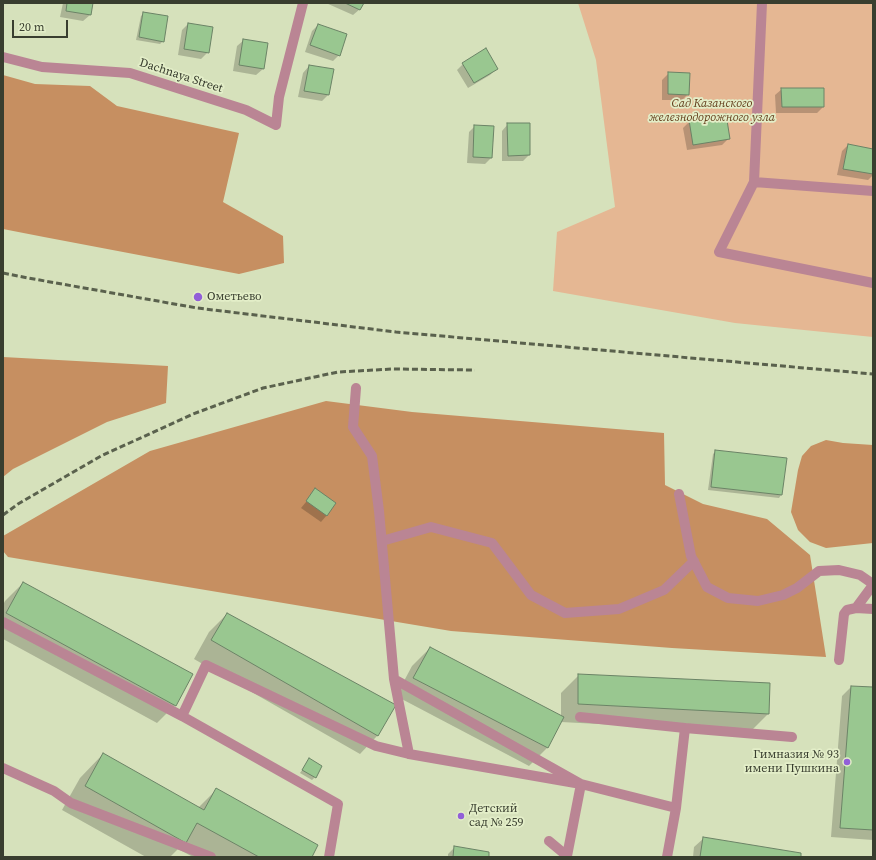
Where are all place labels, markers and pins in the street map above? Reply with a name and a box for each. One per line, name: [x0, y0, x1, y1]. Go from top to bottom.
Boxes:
place label: Ометьево: [207, 290, 262, 304]
marker: Ометьево: [192, 291, 204, 303]
place label: Гимназия № 93 имени Пушкина: [745, 748, 839, 776]
marker: Гимназия № 93 имени Пушкина: [842, 757, 852, 767]
place label: Детский сад № 259: [469, 802, 523, 830]
marker: Детский сад № 259: [456, 811, 466, 821]

